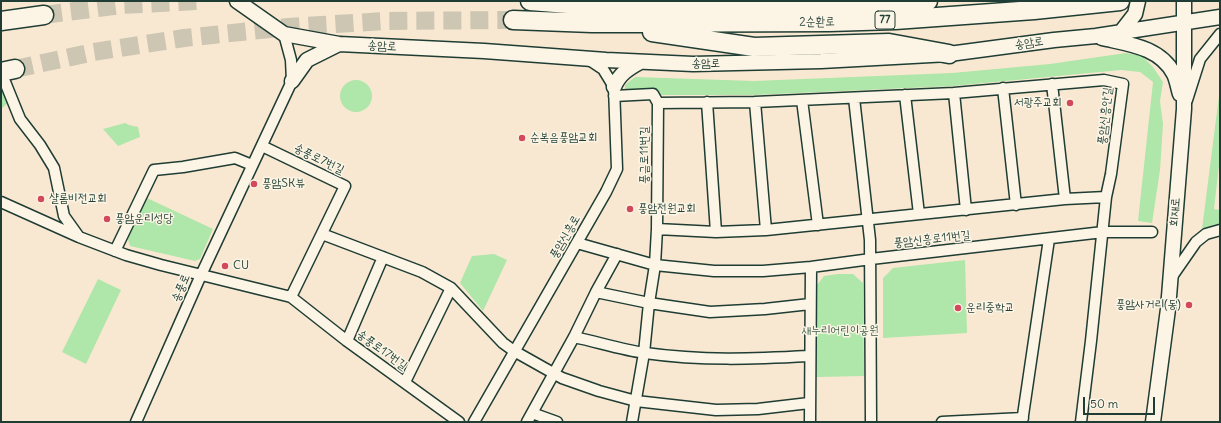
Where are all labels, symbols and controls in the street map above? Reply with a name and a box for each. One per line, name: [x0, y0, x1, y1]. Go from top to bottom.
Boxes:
road number: 77: [875, 11, 895, 29]
street label: 2순환로: [799, 14, 835, 30]
street label: 송암로: [1014, 34, 1044, 52]
street label: 송암로: [367, 38, 397, 54]
street label: 송암로: [692, 57, 720, 71]
street label: 풍암신흥안길: [1095, 86, 1115, 146]
place label: 서광주교회: [1014, 96, 1062, 110]
marker: 서광주교회: [1065, 98, 1075, 108]
street label: 풍금로11번길: [638, 126, 652, 184]
place label: 순복음풍암교회: [530, 131, 598, 145]
marker: 순복음풍암교회: [517, 133, 527, 143]
street label: 송풍로7번길: [292, 141, 346, 177]
place label: 풍암SK뷰: [262, 177, 305, 191]
marker: 풍암SK뷰: [249, 179, 259, 189]
place label: 샬롬비전교회: [49, 192, 107, 206]
marker: 샬롬비전교회: [36, 194, 46, 204]
street label: 회재로: [1167, 197, 1183, 227]
place label: 풍암전원교회: [638, 202, 696, 216]
marker: 풍암전원교회: [625, 204, 635, 214]
place label: 풍암운리성당: [115, 212, 173, 226]
street label: 풍암신흥로: [547, 212, 583, 262]
marker: 풍암운리성당: [102, 214, 112, 224]
street label: 풍암신흥로11번길: [893, 228, 971, 250]
place label: CU: [233, 259, 249, 273]
marker: CU: [220, 261, 230, 271]
street label: 송풍로: [169, 272, 193, 304]
place label: 풍암사거리(동): [1116, 298, 1181, 312]
marker: 풍암사거리(동): [1184, 300, 1194, 310]
place label: 운리중학교: [966, 301, 1014, 315]
marker: 운리중학교: [953, 303, 963, 313]
park label: 새누리어린이공원: [801, 324, 879, 338]
street label: 송풍로17번길: [354, 327, 410, 373]
scale bar: [1085, 389, 1157, 415]
text: 50 m: [1090, 396, 1118, 411]

